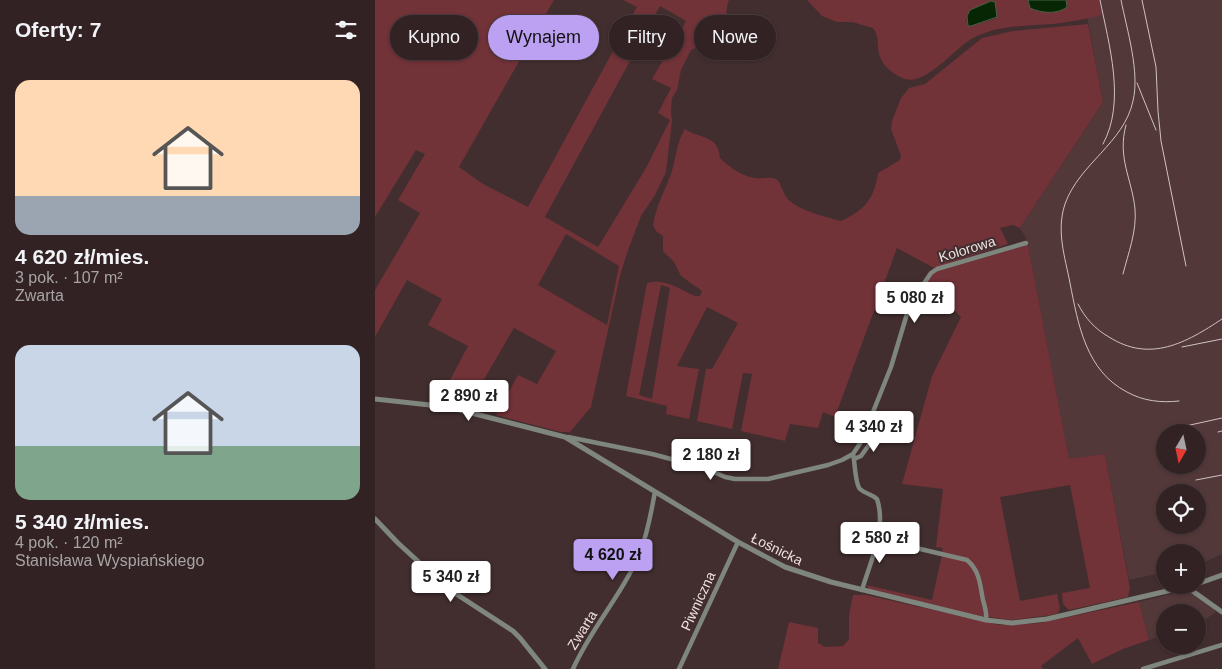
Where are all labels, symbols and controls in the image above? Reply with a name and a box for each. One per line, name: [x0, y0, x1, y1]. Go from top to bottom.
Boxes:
chip: Kupno: [390, 15, 478, 60]
chip: Wynajem: [488, 15, 599, 60]
chip: Filtry: [609, 15, 684, 60]
chip: Nowe: [694, 15, 776, 60]
icon: filters: [332, 16, 360, 44]
text: Oferty: 7: [15, 18, 101, 41]
icon: home: [143, 113, 233, 203]
street label: Kolorowa: [937, 233, 997, 265]
text: 4 620 zł/mies.: [15, 245, 149, 268]
text: 3 pok. · 107 m²: [15, 269, 123, 286]
pin: 5 080 zł: [863, 282, 967, 324]
text: Zwarta: [15, 287, 64, 304]
text: 5 080 zł: [887, 289, 943, 306]
icon: home: [143, 378, 233, 468]
pin: 2 890 zł: [417, 380, 521, 422]
text: 2 890 zł: [441, 387, 497, 404]
pin: 4 340 zł: [822, 410, 926, 453]
text: 4 340 zł: [846, 418, 902, 435]
north arrow: [1156, 424, 1206, 474]
map controls: [1156, 424, 1206, 654]
pin: 2 180 zł: [659, 438, 763, 481]
text: 2 180 zł: [683, 446, 739, 463]
button: locate: [1156, 484, 1206, 534]
text: 5 340 zł/mies.: [15, 510, 149, 533]
pin: 2 580 zł: [828, 522, 932, 564]
text: 2 580 zł: [852, 529, 908, 546]
street label: Łośnicka: [749, 530, 806, 568]
text: 4 pok. · 120 m²: [15, 534, 123, 551]
pin: 4 620 zł: [561, 538, 665, 581]
button: +: [1156, 544, 1206, 594]
text: 4 620 zł: [585, 546, 641, 563]
text: Stanisława Wyspiańskiego: [15, 552, 204, 569]
pin: 5 340 zł: [399, 560, 503, 603]
text: 5 340 zł: [423, 568, 479, 585]
street label: Piwniczna: [677, 569, 719, 633]
button: −: [1156, 604, 1206, 654]
street label: Zwarta: [564, 607, 600, 652]

